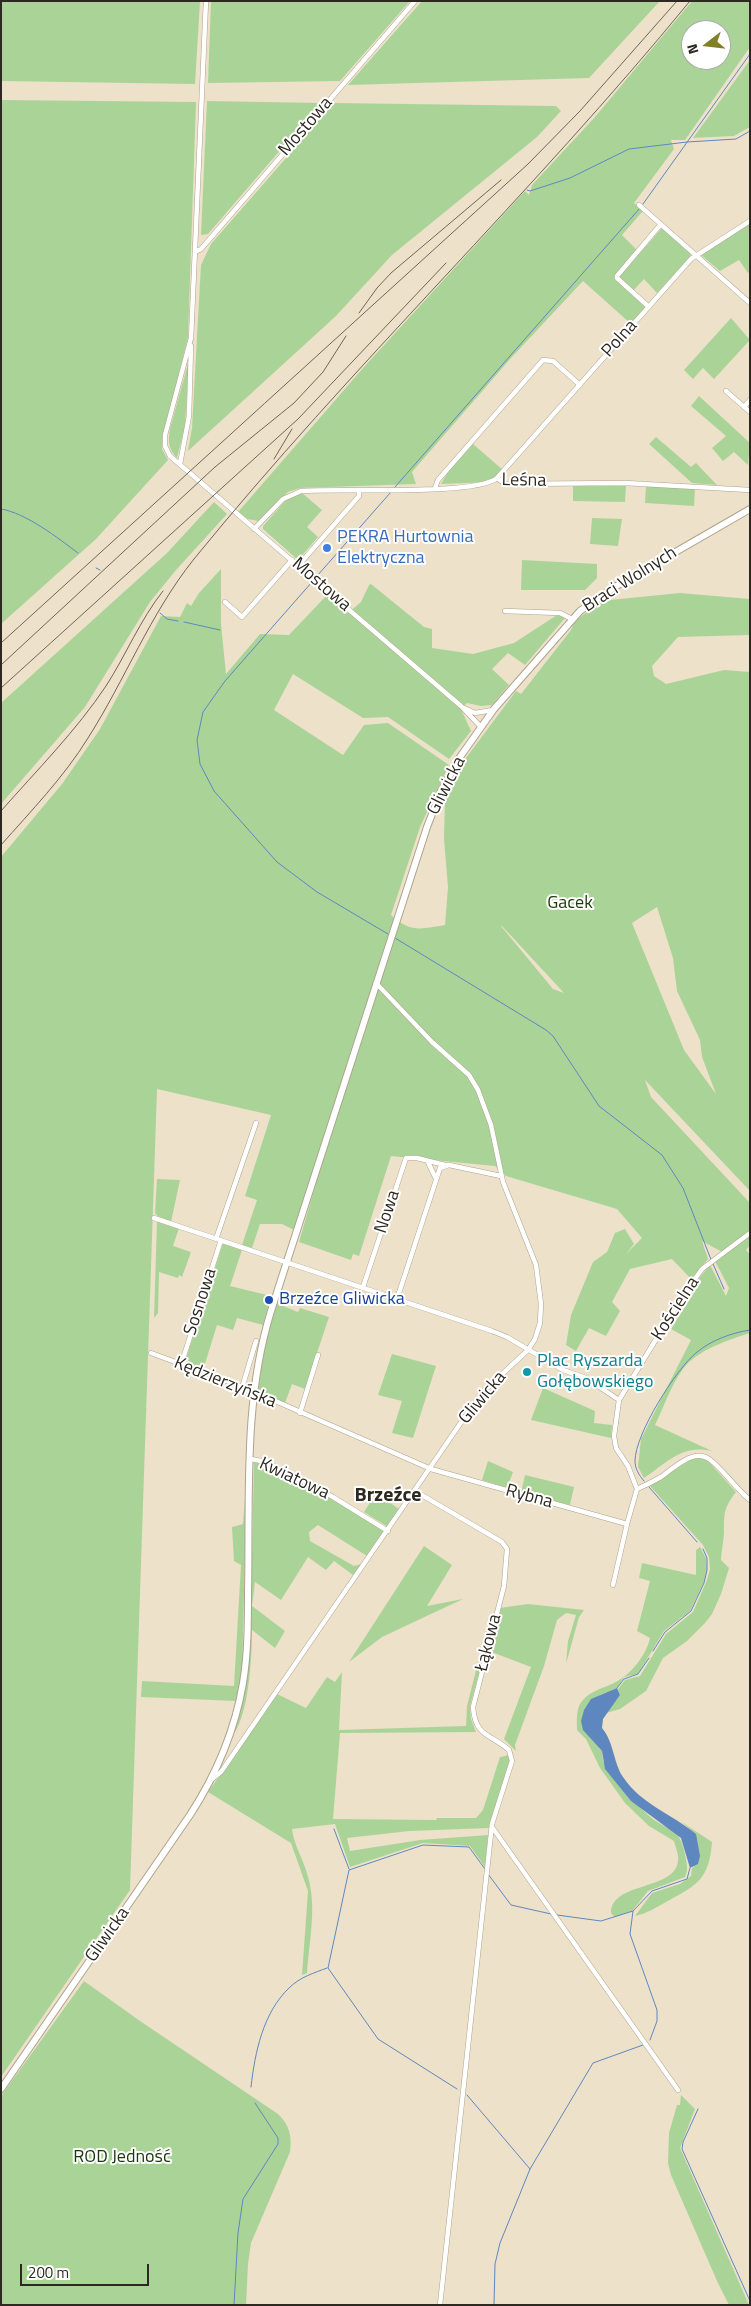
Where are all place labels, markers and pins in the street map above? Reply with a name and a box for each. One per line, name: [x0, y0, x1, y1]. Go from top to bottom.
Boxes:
place label: PEKRA Hurtownia Elektryczna: [337, 527, 474, 570]
marker: PEKRA Hurtownia Elektryczna: [321, 542, 333, 554]
place label: Brzeźce Gliwicka: [279, 1289, 405, 1311]
marker: Brzeźce Gliwicka: [263, 1294, 275, 1306]
place label: Plac Ryszarda Gołębowskiego: [537, 1351, 654, 1394]
marker: Plac Ryszarda Gołębowskiego: [521, 1366, 533, 1378]

